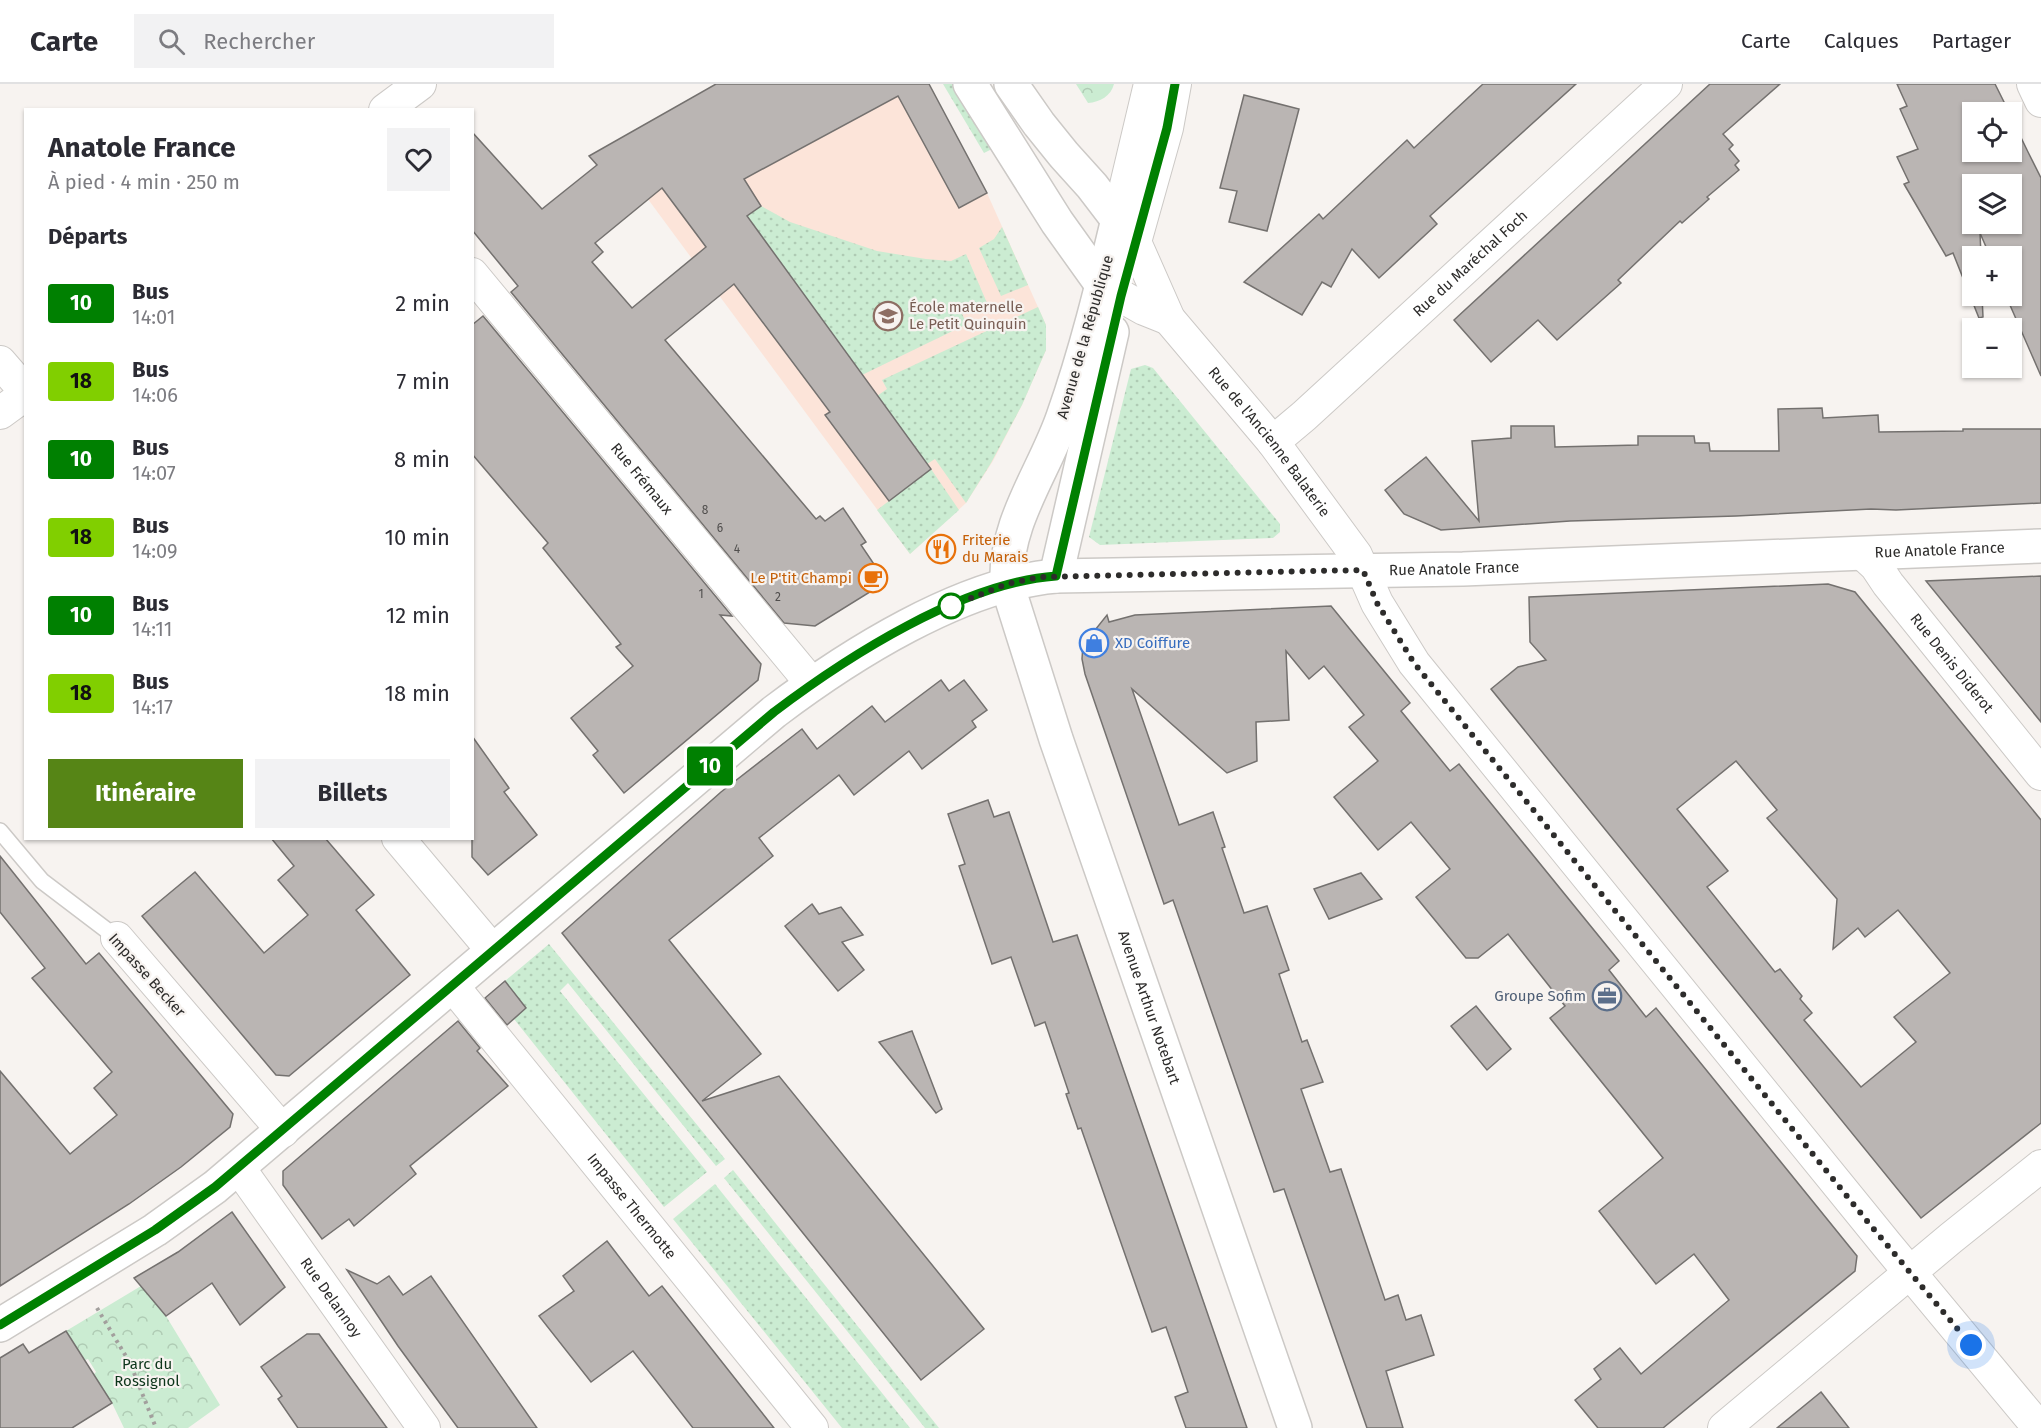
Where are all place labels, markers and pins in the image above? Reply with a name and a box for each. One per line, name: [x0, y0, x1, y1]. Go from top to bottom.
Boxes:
place label: École maternelle Le Petit Quinquin: [909, 298, 1027, 333]
school or university icon: École maternelle Le Petit Quinquin: [872, 300, 904, 332]
place label: Friterie du Marais: [962, 531, 1028, 566]
restaurant icon: Friterie du Marais: [925, 533, 957, 565]
cafe icon: Le P'tit Champi: [857, 562, 889, 594]
place label: Le P'tit Champi: [750, 569, 852, 587]
unlabelled marker: [938, 593, 964, 619]
shop icon: XD Coiffure: [1078, 627, 1110, 659]
place label: XD Coiffure: [1115, 634, 1190, 652]
office icon: Groupe Sofim: [1591, 980, 1623, 1012]
place label: Groupe Sofim: [1494, 987, 1586, 1005]

